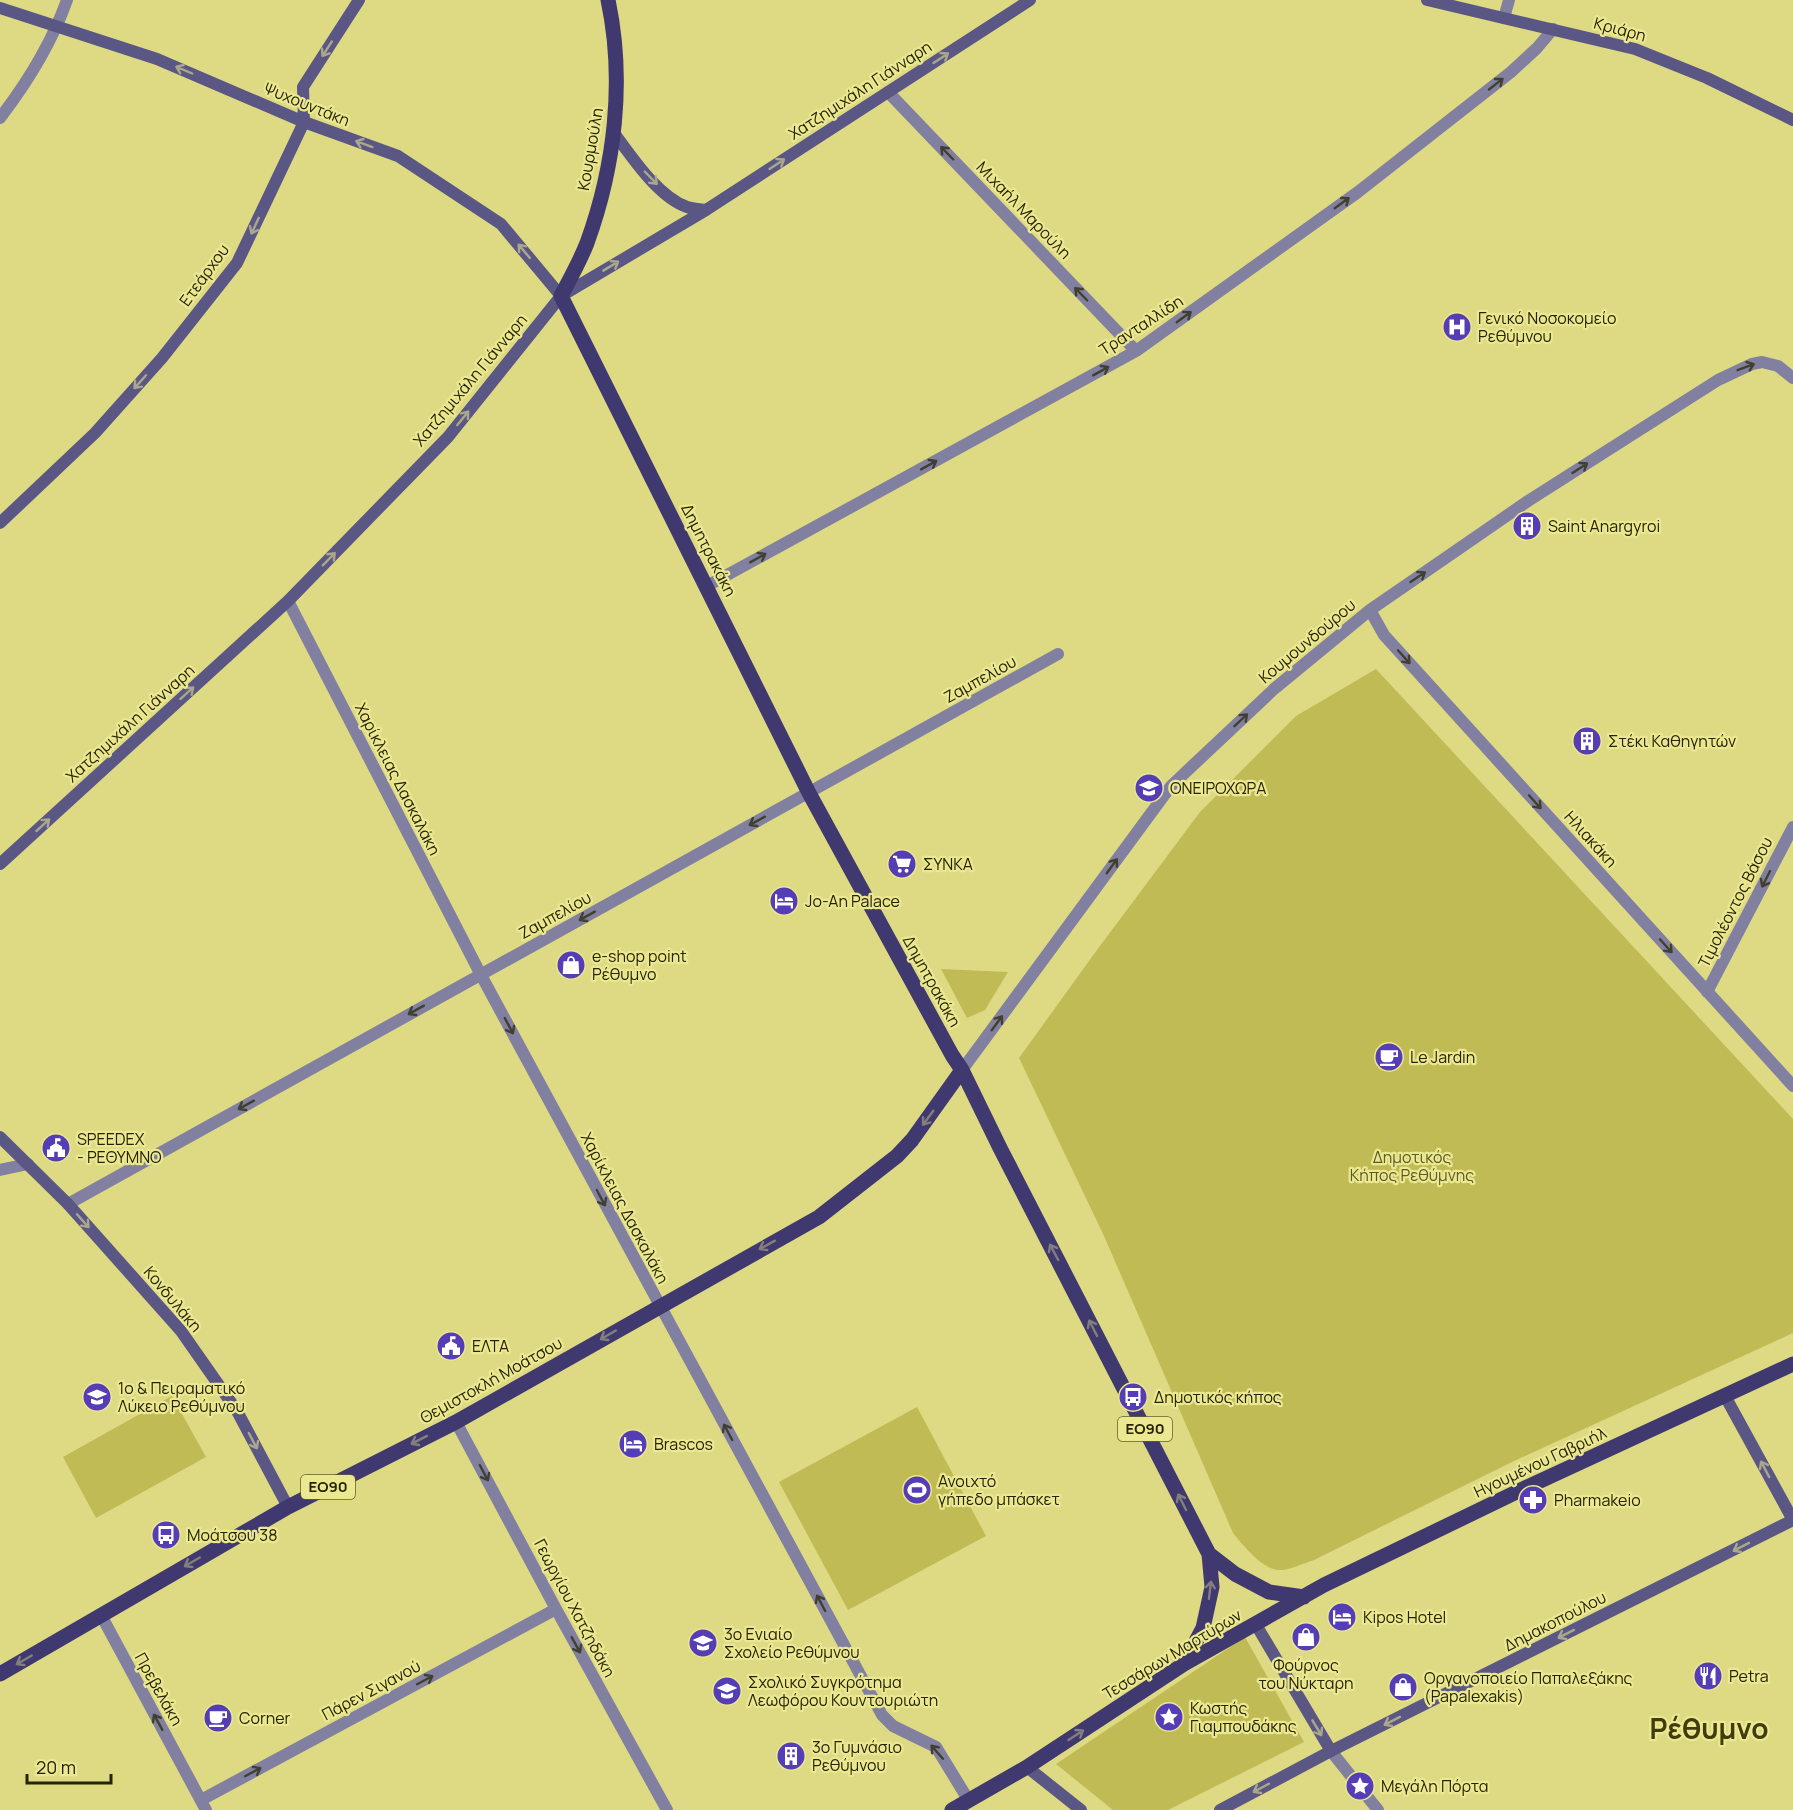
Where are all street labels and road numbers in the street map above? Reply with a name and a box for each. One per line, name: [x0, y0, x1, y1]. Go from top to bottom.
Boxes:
street label: Κριάρη: [1592, 12, 1648, 46]
street label: Χατζημιχάλη Γιάνναρη: [784, 35, 936, 145]
street label: Ψυχουντάκη: [261, 77, 353, 131]
street label: Κουρμούλη: [572, 106, 608, 192]
street label: Μιχαήλ Μαρούλη: [972, 156, 1076, 264]
street label: Ετεάρχου: [174, 240, 234, 310]
street label: Τρανταλλίδη: [1095, 290, 1187, 360]
street label: Χατζημιχάλη Γιάνναρη: [408, 309, 532, 451]
street label: Δημητρακάκη: [676, 500, 742, 600]
street label: Κουμουνδούρου: [1254, 594, 1360, 688]
street label: Ζαμπελίου: [940, 650, 1020, 708]
street label: Χατζημιχάλη Γιάνναρη: [61, 659, 199, 787]
street label: Χαρίκλειας Δασκαλάκη: [350, 699, 446, 859]
street label: Ηλιακάκη: [1560, 806, 1622, 872]
street label: Τιμολέοντος Βάσου: [1693, 833, 1777, 971]
street label: Ζαμπελίου: [515, 886, 595, 944]
street label: Δημητρακάκη: [898, 931, 966, 1031]
street label: Χαρίκλειας Δασκαλάκη: [576, 1129, 674, 1287]
street label: Κονδυλάκη: [139, 1261, 207, 1337]
street label: Θεμιστοκλή Μοάτσου: [416, 1332, 566, 1428]
road number: ΕΟ90: [1118, 1417, 1172, 1441]
street label: Ηγουμένου Γαβριήλ: [1470, 1421, 1610, 1502]
road number: ΕΟ90: [301, 1475, 355, 1499]
street label: Γεωργίου Χατζηδάκη: [529, 1535, 621, 1681]
street label: Δημακοπούλου: [1500, 1586, 1610, 1656]
street label: Τεσσάρων Μαρτύρων: [1098, 1604, 1246, 1704]
street label: Πρεβελάκη: [130, 1648, 188, 1730]
street label: Πάρεν Σιγανού: [318, 1655, 424, 1725]

